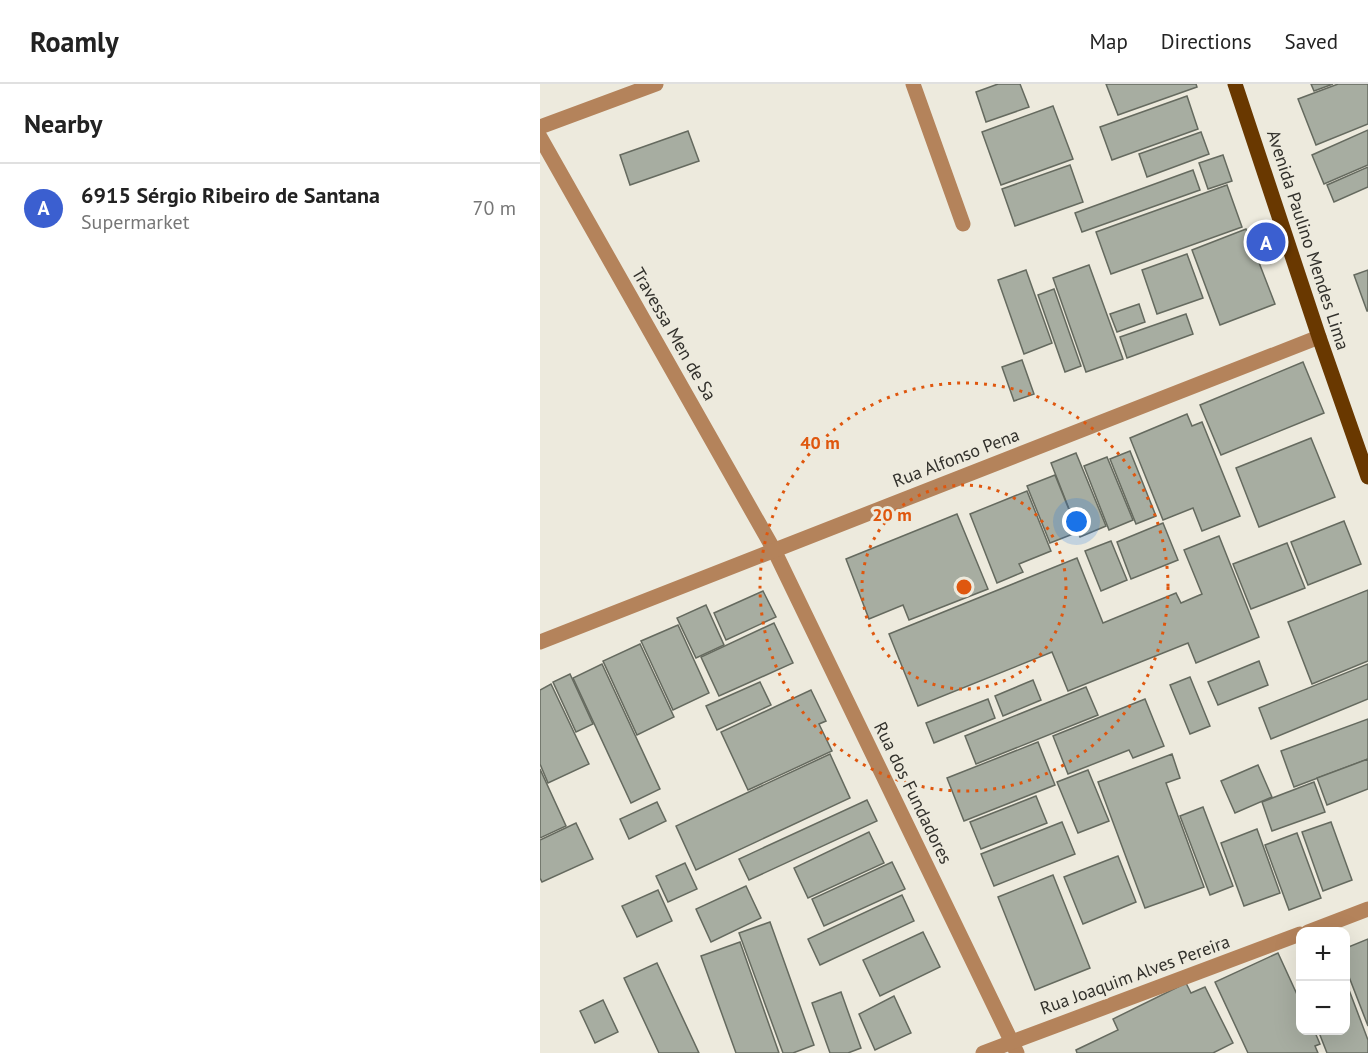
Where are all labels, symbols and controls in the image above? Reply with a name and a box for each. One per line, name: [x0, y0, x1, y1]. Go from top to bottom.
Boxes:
text: Roamly: [30, 23, 119, 60]
text: Map: [1089, 28, 1128, 55]
text: Directions: [1161, 28, 1252, 55]
text: Saved: [1285, 28, 1338, 55]
text: Nearby: [24, 107, 102, 140]
street label: Avenida Paulino Mendes Lima: [1262, 127, 1354, 353]
text: 6915 Sérgio Ribeiro de Santana: [81, 181, 380, 209]
text: A: [37, 195, 50, 221]
text: 70 m: [473, 195, 516, 221]
text: Supermarket: [81, 209, 189, 235]
pin: A: [1246, 220, 1286, 264]
street label: Travessa Men de Sa: [627, 263, 722, 404]
street label: Rua Alfonso Pena: [889, 423, 1022, 492]
text: 40 m: [800, 431, 840, 454]
text: 20 m: [872, 503, 912, 526]
your location: [1062, 507, 1091, 536]
centre of rings: [954, 577, 974, 597]
street label: Rua dos Fundadores: [869, 718, 958, 868]
map controls: [1296, 927, 1350, 1035]
button: +: [1296, 927, 1350, 981]
street label: Rua Joaquim Alves Pereira: [1037, 929, 1233, 1020]
button: −: [1296, 981, 1350, 1035]

